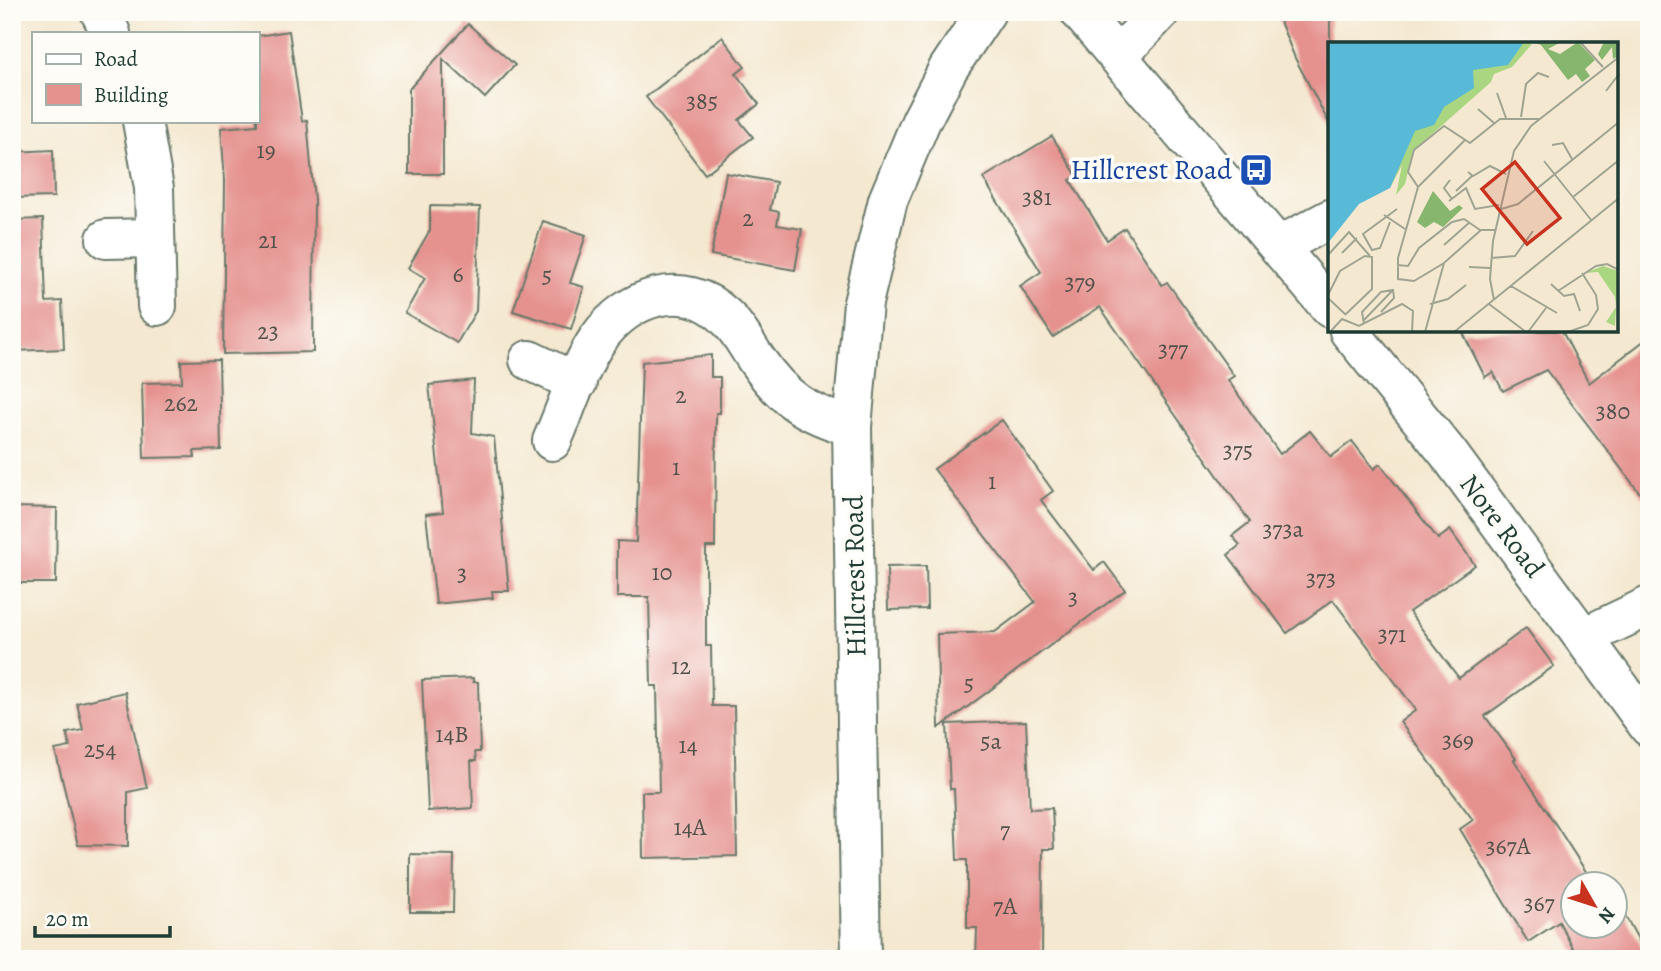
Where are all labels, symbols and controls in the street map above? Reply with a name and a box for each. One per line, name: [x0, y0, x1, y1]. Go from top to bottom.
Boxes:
legend: [32, 32, 259, 122]
inset map: [1328, 42, 1619, 332]
text: Road: [94, 45, 138, 73]
text: Building: [94, 81, 169, 109]
house number: 385: [686, 85, 718, 117]
house number: 19: [256, 134, 276, 166]
place label: Hillcrest Road: [1070, 151, 1233, 189]
bus stop icon: Hillcrest Road: [1237, 151, 1275, 189]
house number: 381: [1022, 181, 1052, 213]
house number: 2: [742, 202, 754, 234]
house number: 21: [258, 224, 278, 256]
house number: 6: [452, 258, 464, 290]
house number: 5: [542, 259, 552, 291]
house number: 379: [1065, 266, 1095, 298]
house number: 23: [257, 315, 279, 347]
house number: 377: [1158, 333, 1189, 365]
house number: 2: [675, 379, 687, 411]
house number: 262: [164, 387, 198, 419]
house number: 380: [1596, 395, 1630, 427]
house number: 375: [1223, 434, 1253, 466]
house number: 1: [672, 451, 680, 483]
house number: 1: [988, 465, 996, 497]
street label: Nore Road: [1451, 467, 1554, 586]
street label: Hillcrest Road: [835, 494, 875, 657]
house number: 373a: [1262, 513, 1304, 545]
house number: 10: [652, 556, 673, 588]
house number: 3: [457, 557, 467, 589]
house number: 373: [1306, 562, 1336, 594]
house number: 3: [1068, 581, 1078, 613]
house number: 371: [1378, 618, 1406, 650]
house number: 12: [671, 650, 691, 682]
house number: 5: [964, 667, 974, 699]
house number: 14B: [435, 718, 469, 750]
house number: 369: [1442, 724, 1474, 756]
house number: 5a: [980, 725, 1003, 757]
house number: 14: [678, 729, 698, 761]
house number: 254: [84, 733, 116, 765]
house number: 14A: [673, 811, 708, 843]
house number: 7: [1000, 814, 1011, 846]
house number: 367A: [1485, 830, 1532, 862]
north arrow: [1560, 870, 1630, 940]
house number: 367: [1523, 887, 1555, 919]
house number: 7A: [993, 890, 1018, 922]
scale bar: [35, 894, 170, 938]
text: N: [1592, 902, 1621, 929]
text: 20 m: [46, 905, 89, 933]

